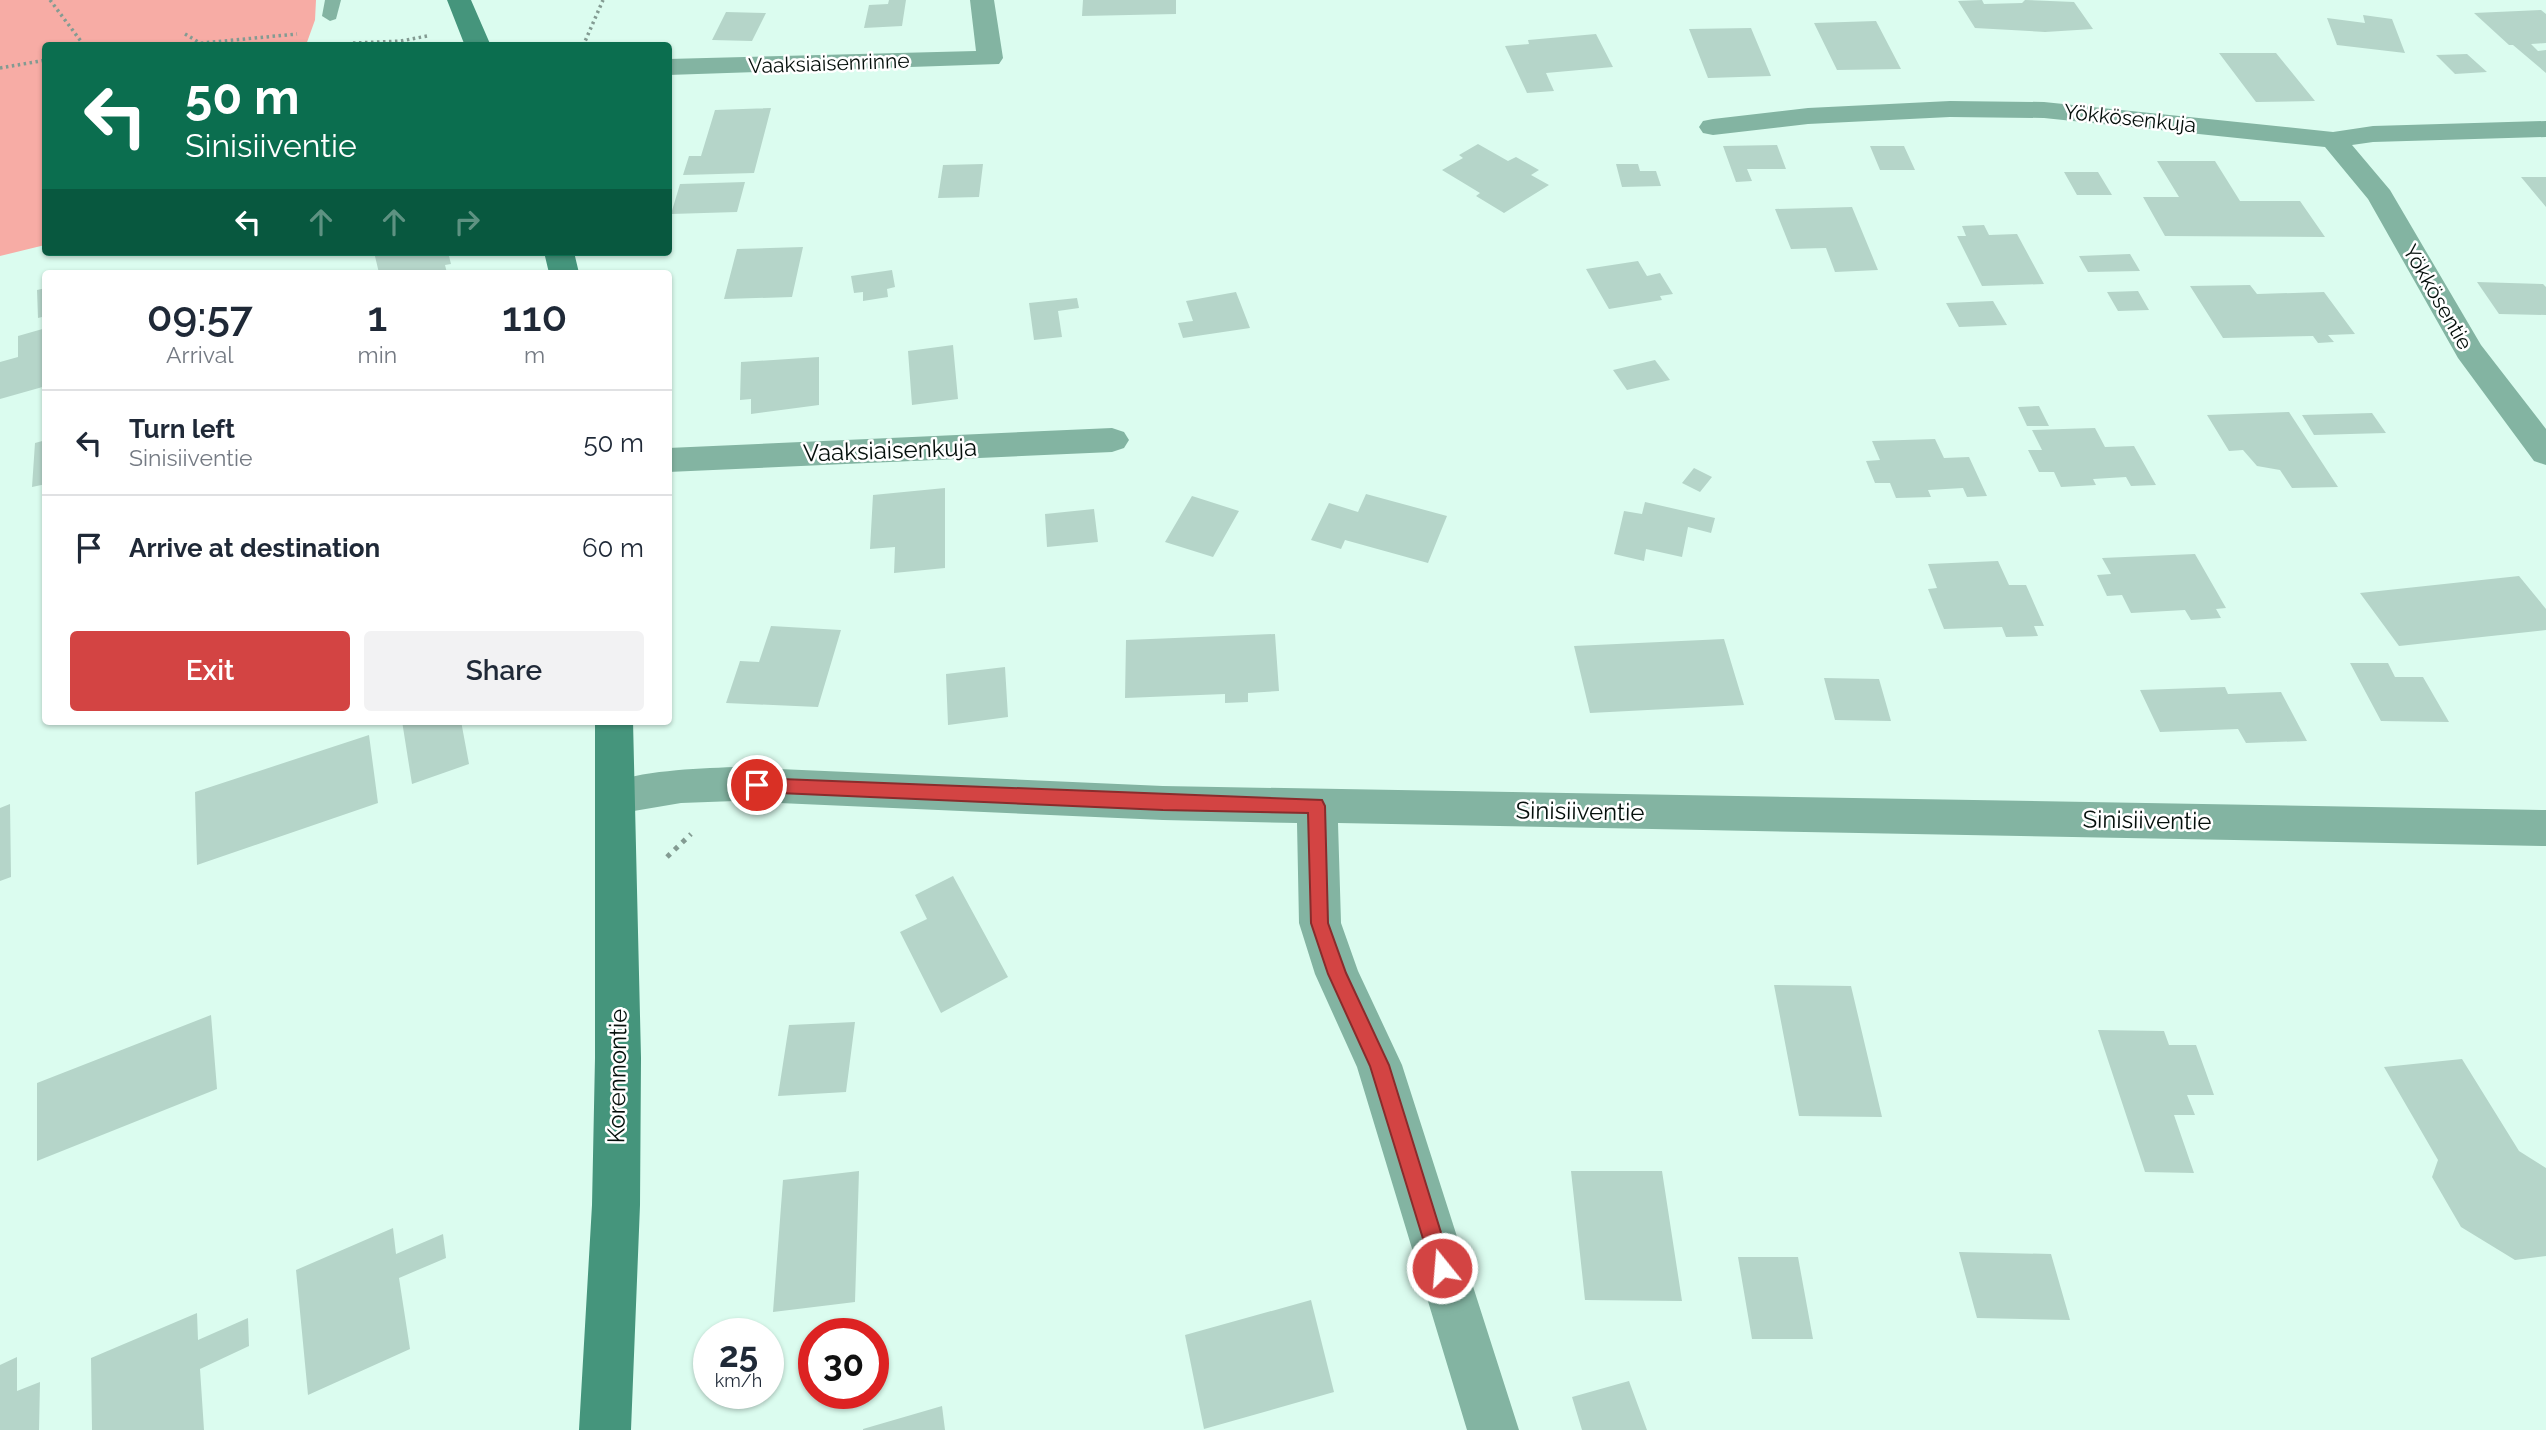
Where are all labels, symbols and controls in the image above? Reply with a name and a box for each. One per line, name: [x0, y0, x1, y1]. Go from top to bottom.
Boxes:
street label: Vaaksiaisenrinne: [748, 48, 910, 78]
text: 50 m: [185, 68, 300, 125]
icon: left: [70, 70, 161, 161]
street label: Yökkösenkuja: [2063, 99, 2197, 137]
text: Sinisiiventie: [185, 127, 357, 164]
icon: left: [229, 203, 267, 241]
icon: ahead: [302, 203, 340, 241]
icon: ahead: [375, 203, 413, 241]
icon: right: [448, 203, 486, 241]
street label: Yökkösentie: [2398, 240, 2478, 354]
text: 09:57: [147, 292, 253, 341]
text: 1: [367, 292, 387, 341]
text: 110: [502, 292, 567, 341]
text: Arrival: [166, 341, 234, 368]
text: min: [358, 341, 397, 368]
text: m: [524, 341, 545, 368]
text: Turn left: [129, 414, 235, 444]
icon: left: [70, 424, 108, 462]
text: 50 m: [583, 428, 644, 458]
street label: Vaaksiaisenkuja: [802, 432, 978, 468]
text: Sinisiiventie: [129, 444, 252, 471]
icon: arrive: [70, 529, 108, 567]
text: Arrive at destination: [129, 533, 380, 563]
text: 60 m: [582, 533, 644, 563]
button: Exit: [70, 631, 350, 711]
button: Share: [364, 631, 644, 711]
pin: [727, 755, 787, 815]
icon: arrive: [738, 766, 776, 804]
street label: Sinisiiventie: [1515, 795, 1645, 827]
street label: Sinisiiventie: [2082, 804, 2212, 836]
street label: Korennontie: [601, 1008, 633, 1144]
position arrow: [1405, 1231, 1479, 1305]
speed limit sign: 30: [798, 1318, 889, 1409]
text: 25: [719, 1334, 758, 1375]
text: km/h: [715, 1370, 762, 1391]

